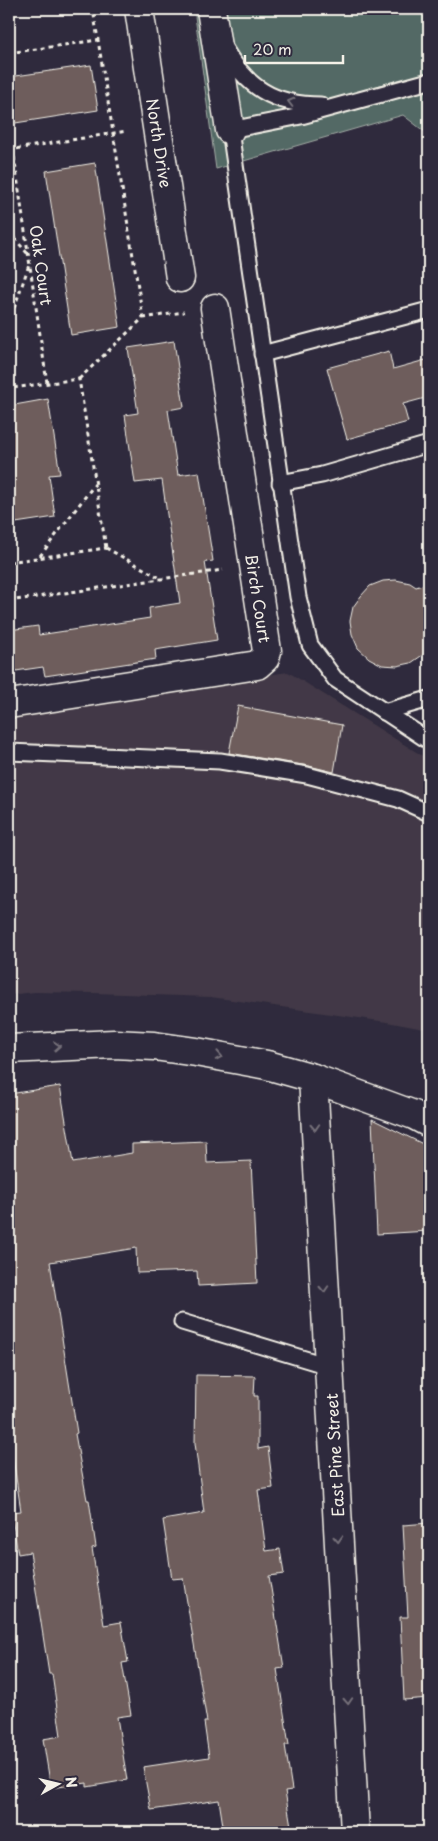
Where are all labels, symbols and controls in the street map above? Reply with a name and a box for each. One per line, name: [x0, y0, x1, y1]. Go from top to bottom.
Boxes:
scale bar: [245, 32, 343, 64]
text: 20 m: [253, 37, 292, 60]
street label: North Drive: [141, 97, 179, 189]
one-way arrow: [287, 97, 296, 108]
street label: Oak Court: [25, 223, 60, 307]
street label: Birch Court: [240, 552, 278, 645]
one-way arrow: [54, 1040, 62, 1051]
one-way arrow: [215, 1051, 223, 1061]
one-way arrow: [310, 1123, 321, 1131]
one-way arrow: [319, 1285, 330, 1293]
street label: East Pine Street: [319, 1392, 349, 1517]
one-way arrow: [333, 1535, 344, 1543]
one-way arrow: [342, 1697, 353, 1705]
north arrow: [32, 1758, 82, 1808]
text: N: [60, 1775, 83, 1789]

